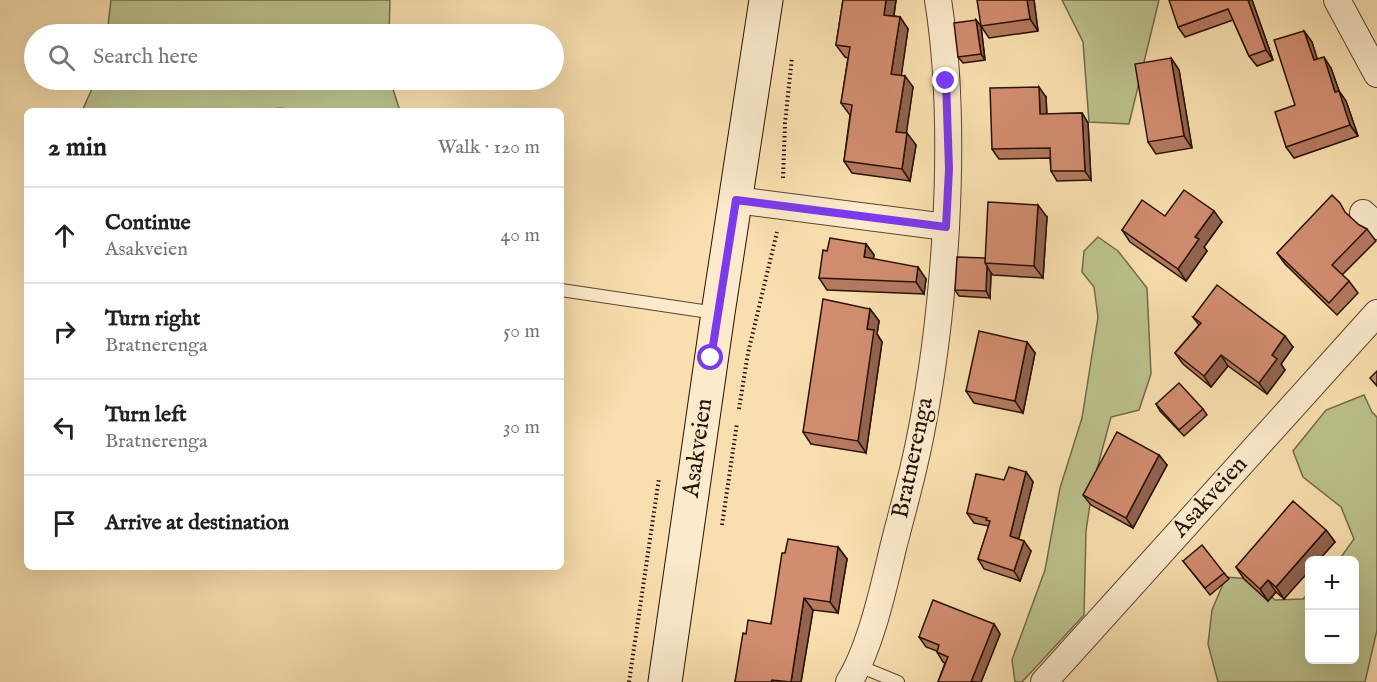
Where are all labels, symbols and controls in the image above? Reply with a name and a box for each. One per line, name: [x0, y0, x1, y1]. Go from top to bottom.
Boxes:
search box: [24, 24, 564, 90]
icon: search: [45, 41, 78, 74]
text: Search here: [93, 43, 198, 71]
route end: [932, 67, 958, 93]
text: 2 min: [48, 131, 107, 164]
text: Walk · 120 m: [438, 135, 540, 160]
text: Continue: [105, 209, 191, 237]
icon: ahead: [48, 219, 81, 252]
text: 40 m: [501, 223, 540, 248]
text: Asakveien: [105, 237, 188, 262]
text: Turn right: [105, 305, 200, 333]
icon: right: [48, 315, 81, 348]
text: 50 m: [503, 319, 540, 344]
text: Bratnerenga: [105, 333, 208, 358]
route start: [697, 344, 723, 370]
street label: Bratnerenga: [885, 394, 941, 521]
street label: Asakveien: [676, 396, 720, 500]
text: Turn left: [105, 401, 187, 429]
icon: left: [48, 411, 81, 444]
text: 30 m: [503, 415, 540, 440]
text: Bratnerenga: [105, 429, 208, 454]
street label: Asakveien: [1165, 450, 1255, 545]
icon: arrive: [48, 507, 81, 540]
text: Arrive at destination: [105, 509, 289, 537]
map controls: [1305, 556, 1359, 664]
button: +: [1305, 556, 1359, 610]
button: −: [1305, 610, 1359, 664]

